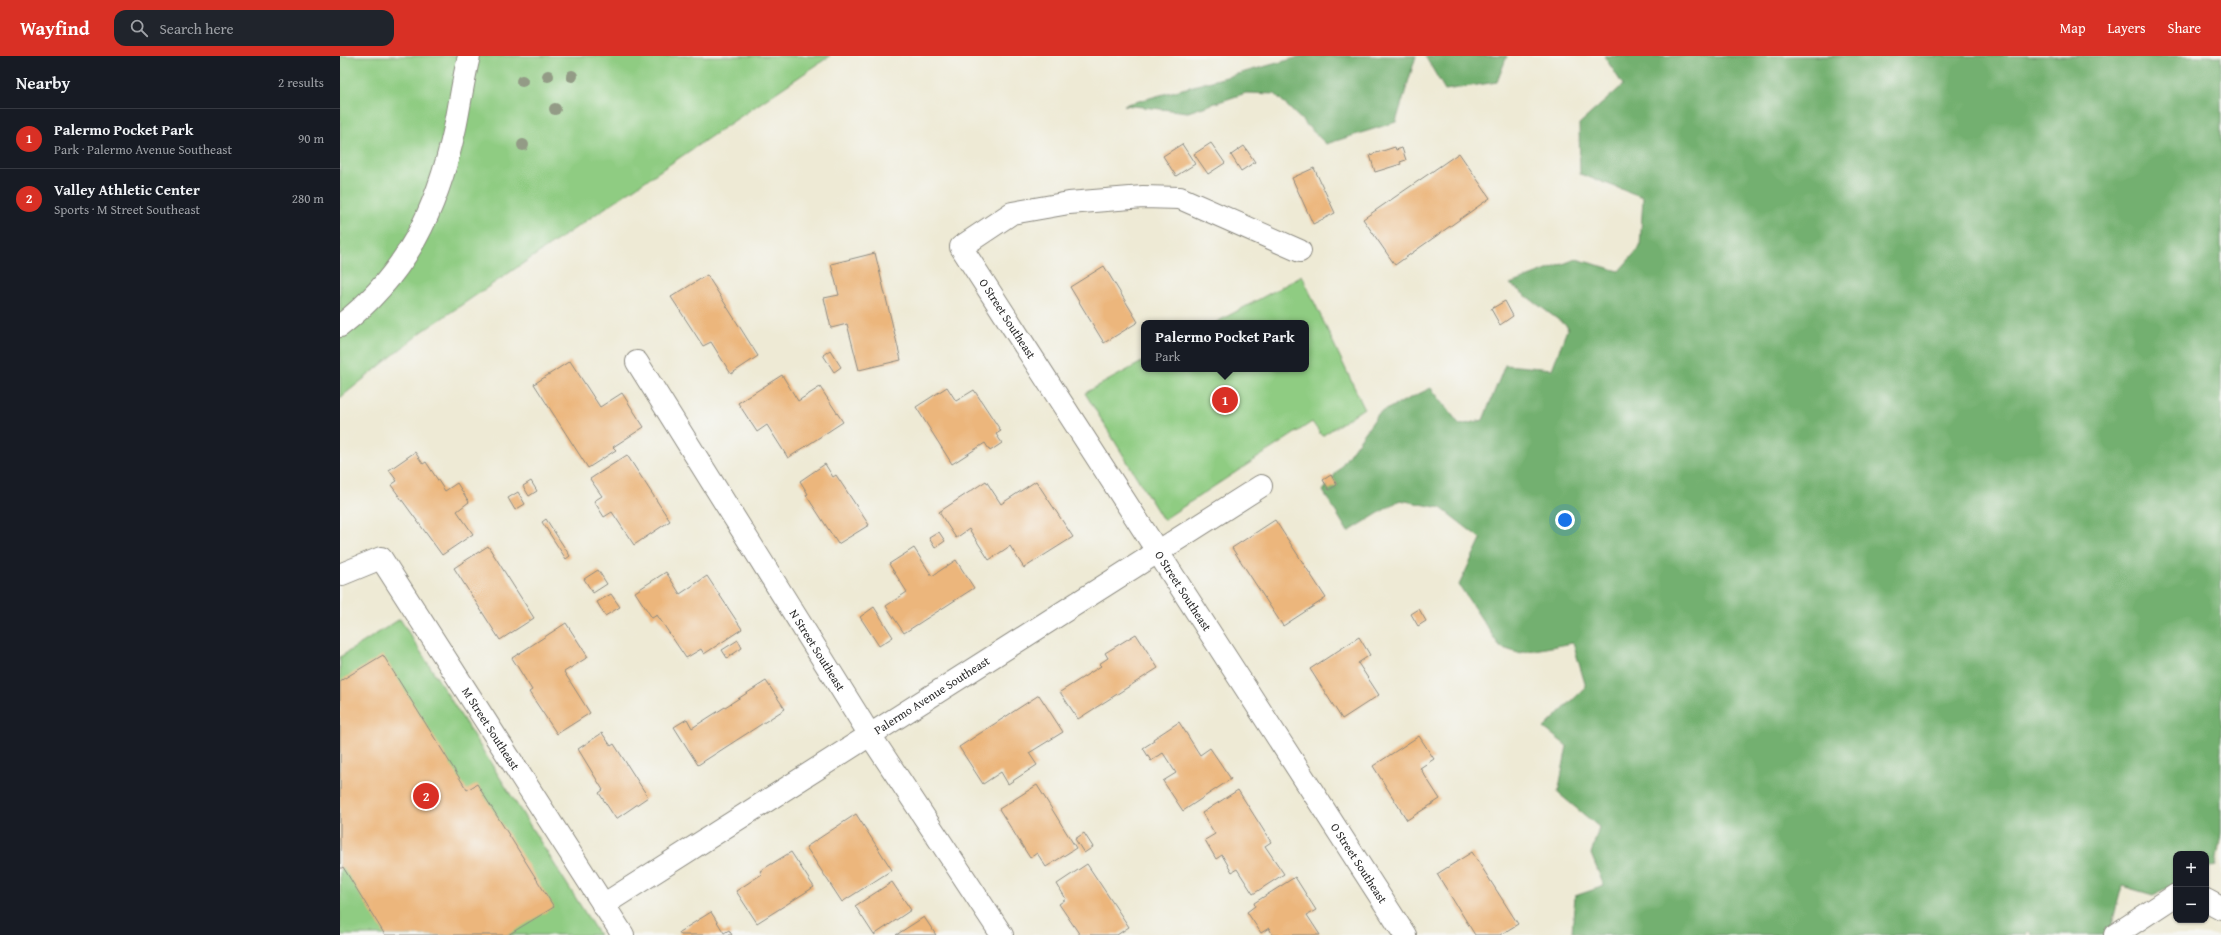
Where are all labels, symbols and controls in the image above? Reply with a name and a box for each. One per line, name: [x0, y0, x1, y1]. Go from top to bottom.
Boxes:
search box: [114, 10, 394, 46]
text: Wayfind: [20, 14, 90, 42]
icon: search: [128, 17, 150, 39]
text: Search here: [160, 18, 234, 39]
text: Map: [2060, 18, 2086, 38]
text: Layers: [2108, 18, 2146, 38]
text: Share: [2168, 18, 2201, 38]
text: Nearby: [16, 70, 70, 95]
text: 2 results: [278, 73, 324, 92]
text: Palermo Pocket Park: [54, 119, 193, 140]
text: 1: [26, 129, 32, 148]
text: 90 m: [298, 129, 324, 148]
text: Park · Palermo Avenue Southeast: [54, 140, 232, 159]
text: Valley Athletic Center: [54, 179, 200, 200]
text: 2: [26, 189, 32, 208]
text: 280 m: [292, 189, 324, 208]
text: Sports · M Street Southeast: [54, 200, 200, 219]
street label: O Street Southeast: [975, 275, 1040, 363]
popup: [1141, 320, 1309, 372]
text: Palermo Pocket Park: [1155, 326, 1295, 347]
text: Park: [1155, 347, 1180, 366]
pin: 1: [1212, 385, 1238, 415]
your location: [1555, 510, 1575, 530]
street label: O Street Southeast: [1151, 547, 1216, 635]
street label: N Street Southeast: [786, 606, 850, 695]
street label: Palermo Avenue Southeast: [871, 652, 993, 738]
street label: M Street Southeast: [458, 684, 524, 774]
pin: 2: [413, 781, 439, 811]
street label: O Street Southeast: [1327, 819, 1392, 907]
map controls: [2173, 851, 2209, 923]
button: +: [2173, 851, 2209, 887]
button: −: [2173, 887, 2209, 923]

